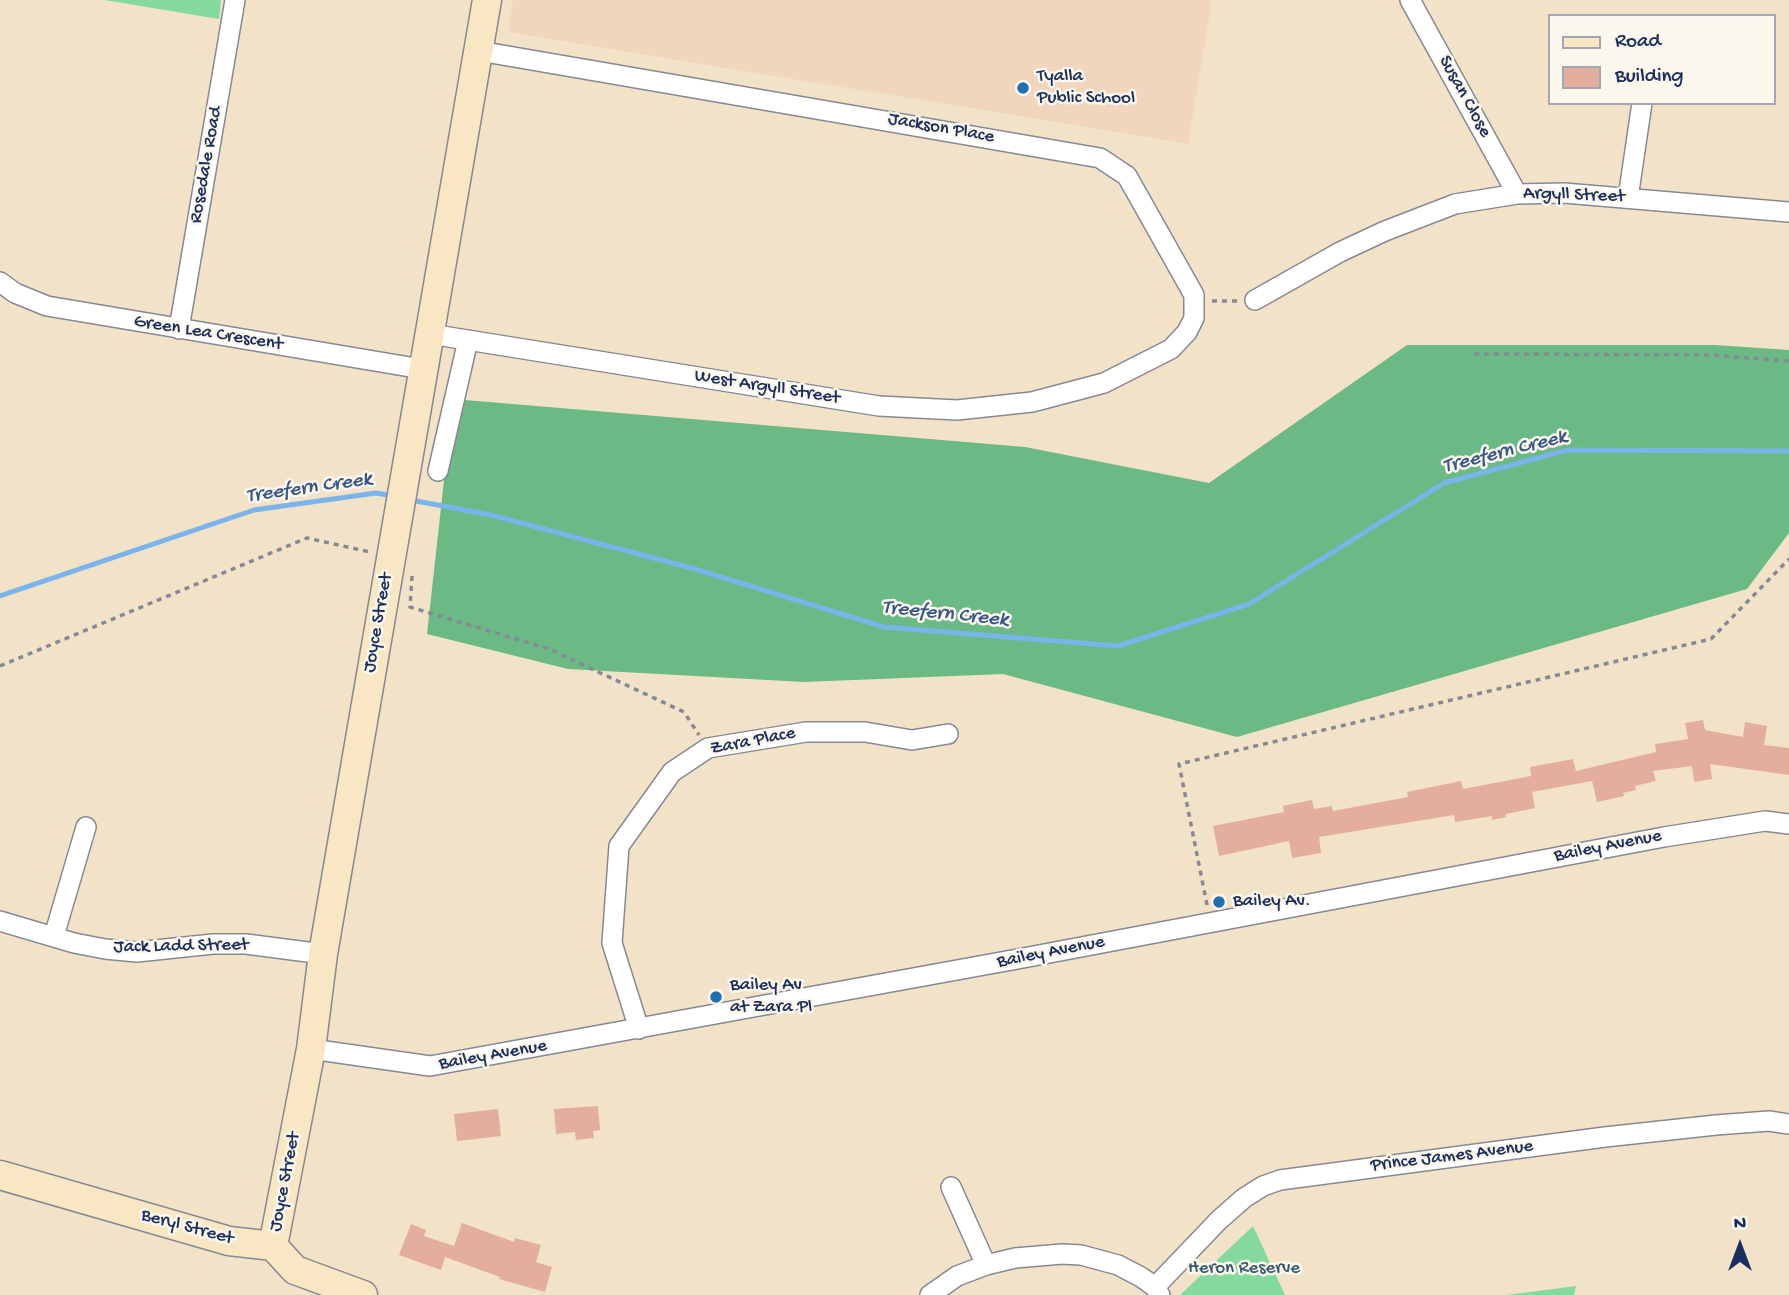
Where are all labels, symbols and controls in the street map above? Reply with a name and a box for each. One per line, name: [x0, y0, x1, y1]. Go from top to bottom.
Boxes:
legend: [1548, 14, 1775, 105]
text: Road: [1615, 30, 1661, 55]
street label: Susan Close: [1432, 52, 1496, 142]
text: Building: [1615, 65, 1684, 90]
place label: Tyalla Public School: [1037, 66, 1135, 110]
marker: Tyalla Public School: [1015, 80, 1031, 96]
street label: Rosedale Road: [186, 105, 228, 225]
street label: Jackson Place: [886, 108, 996, 150]
street label: Argyll Street: [1523, 183, 1625, 209]
street label: Green Lea Crescent: [132, 311, 284, 357]
street label: West Argyll Street: [693, 365, 841, 411]
water label: Treefern Creek: [1440, 425, 1570, 481]
water label: Treefern Creek: [245, 468, 373, 510]
street label: Joyce Street: [359, 571, 399, 675]
water label: Treefern Creek: [881, 596, 1009, 634]
street label: Zara Place: [709, 723, 797, 761]
street label: Bailey Avenue: [1552, 825, 1664, 869]
place label: Bailey Av.: [1233, 891, 1311, 913]
marker: Bailey Av.: [1211, 894, 1227, 910]
street label: Bailey Avenue: [995, 931, 1107, 975]
street label: Jack Ladd Street: [113, 934, 249, 960]
place label: Bailey Av at Zara Pl: [730, 975, 812, 1019]
marker: Bailey Av at Zara Pl: [708, 989, 724, 1005]
street label: Bailey Avenue: [437, 1035, 549, 1077]
street label: Joyce Street: [265, 1130, 307, 1234]
street label: Prince James Avenue: [1369, 1136, 1535, 1178]
street label: Beryl Street: [138, 1205, 236, 1251]
north arrow: [1705, 1211, 1775, 1281]
text: N: [1734, 1213, 1746, 1236]
park label: Heron Reserve: [1188, 1258, 1300, 1280]

